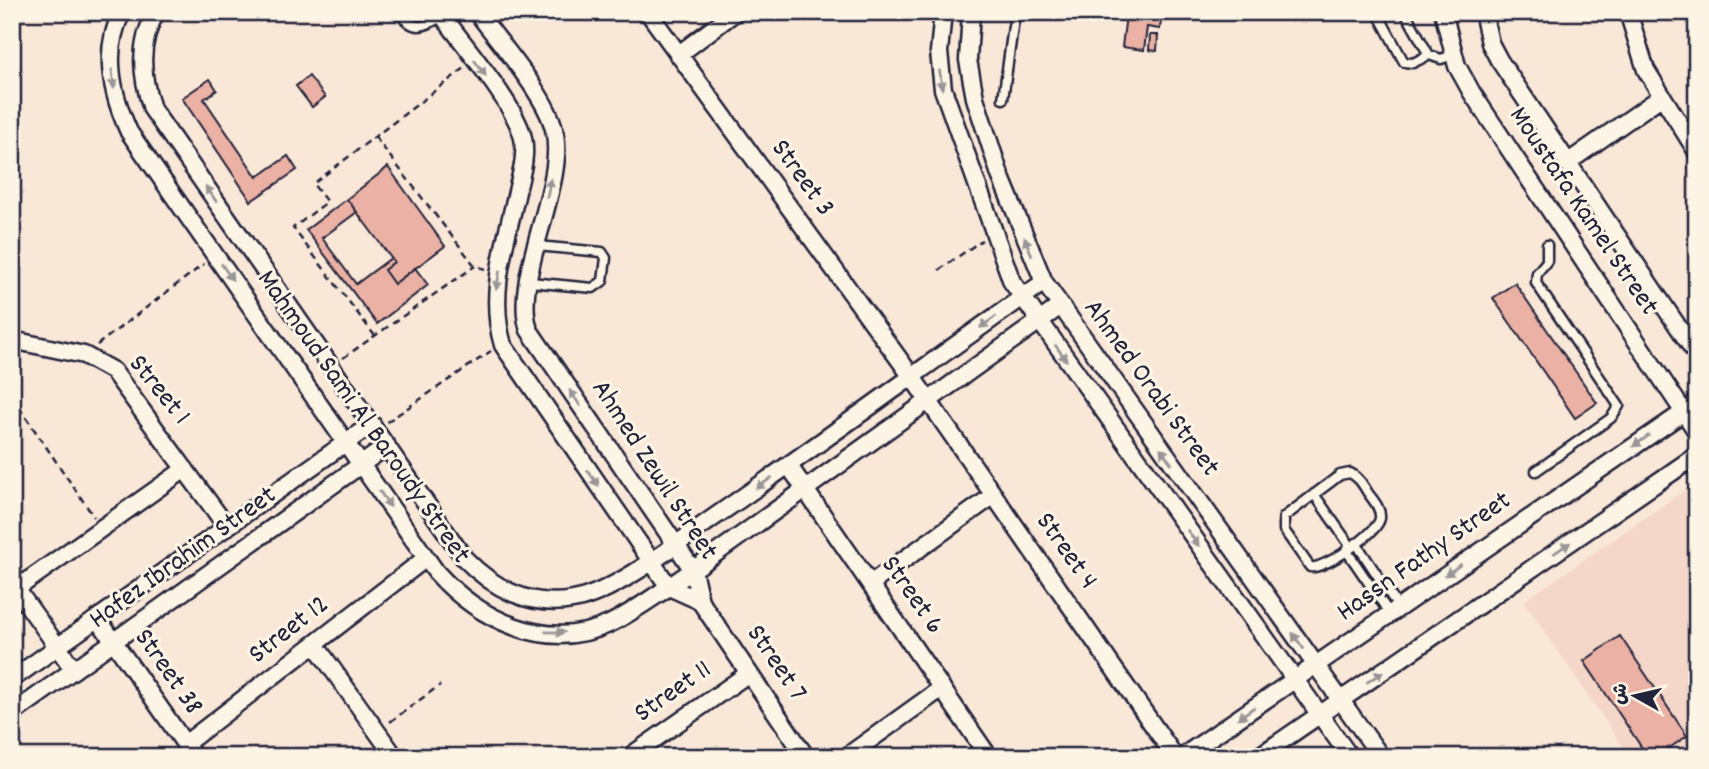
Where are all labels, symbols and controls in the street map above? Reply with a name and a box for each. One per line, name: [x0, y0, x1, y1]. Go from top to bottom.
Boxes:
one-way arrow: [472, 59, 486, 77]
one-way arrow: [107, 68, 118, 90]
one-way arrow: [936, 69, 947, 91]
street label: Moustafa Kamel Street: [1497, 100, 1667, 324]
street label: Street 3: [759, 132, 843, 226]
one-way arrow: [544, 177, 555, 199]
one-way arrow: [204, 185, 218, 203]
one-way arrow: [1022, 236, 1033, 257]
one-way arrow: [220, 263, 233, 282]
street label: Mahmoud Sami Al Baroudy Street: [245, 263, 479, 573]
one-way arrow: [493, 269, 504, 291]
street label: Ahmed Orabi Street: [1072, 292, 1228, 486]
one-way arrow: [979, 315, 997, 329]
one-way arrow: [1054, 344, 1068, 362]
street label: Street 1: [117, 347, 199, 435]
street label: Ahmed Zewil Street: [580, 373, 726, 569]
one-way arrow: [568, 389, 582, 407]
one-way arrow: [1631, 435, 1650, 448]
one-way arrow: [1159, 447, 1173, 465]
one-way arrow: [586, 469, 600, 487]
one-way arrow: [755, 476, 773, 490]
street label: Hafez Ibrahim Street: [82, 477, 286, 641]
street label: Hassn Fathy Street: [1330, 483, 1520, 633]
one-way arrow: [378, 490, 392, 508]
street label: Street 4: [1024, 505, 1106, 599]
one-way arrow: [1186, 529, 1200, 547]
one-way arrow: [1553, 541, 1571, 555]
street label: Street 6: [869, 548, 953, 644]
one-way arrow: [1443, 564, 1463, 577]
street label: Street 12: [241, 587, 339, 675]
street label: Street 7: [735, 618, 815, 710]
street label: Street 38: [122, 621, 212, 725]
one-way arrow: [544, 626, 566, 638]
one-way arrow: [1291, 632, 1305, 650]
street label: Street 11: [627, 652, 721, 734]
north arrow: [1600, 660, 1670, 730]
one-way arrow: [1365, 670, 1385, 683]
text: ش: [1607, 682, 1636, 706]
one-way arrow: [1236, 706, 1255, 719]

